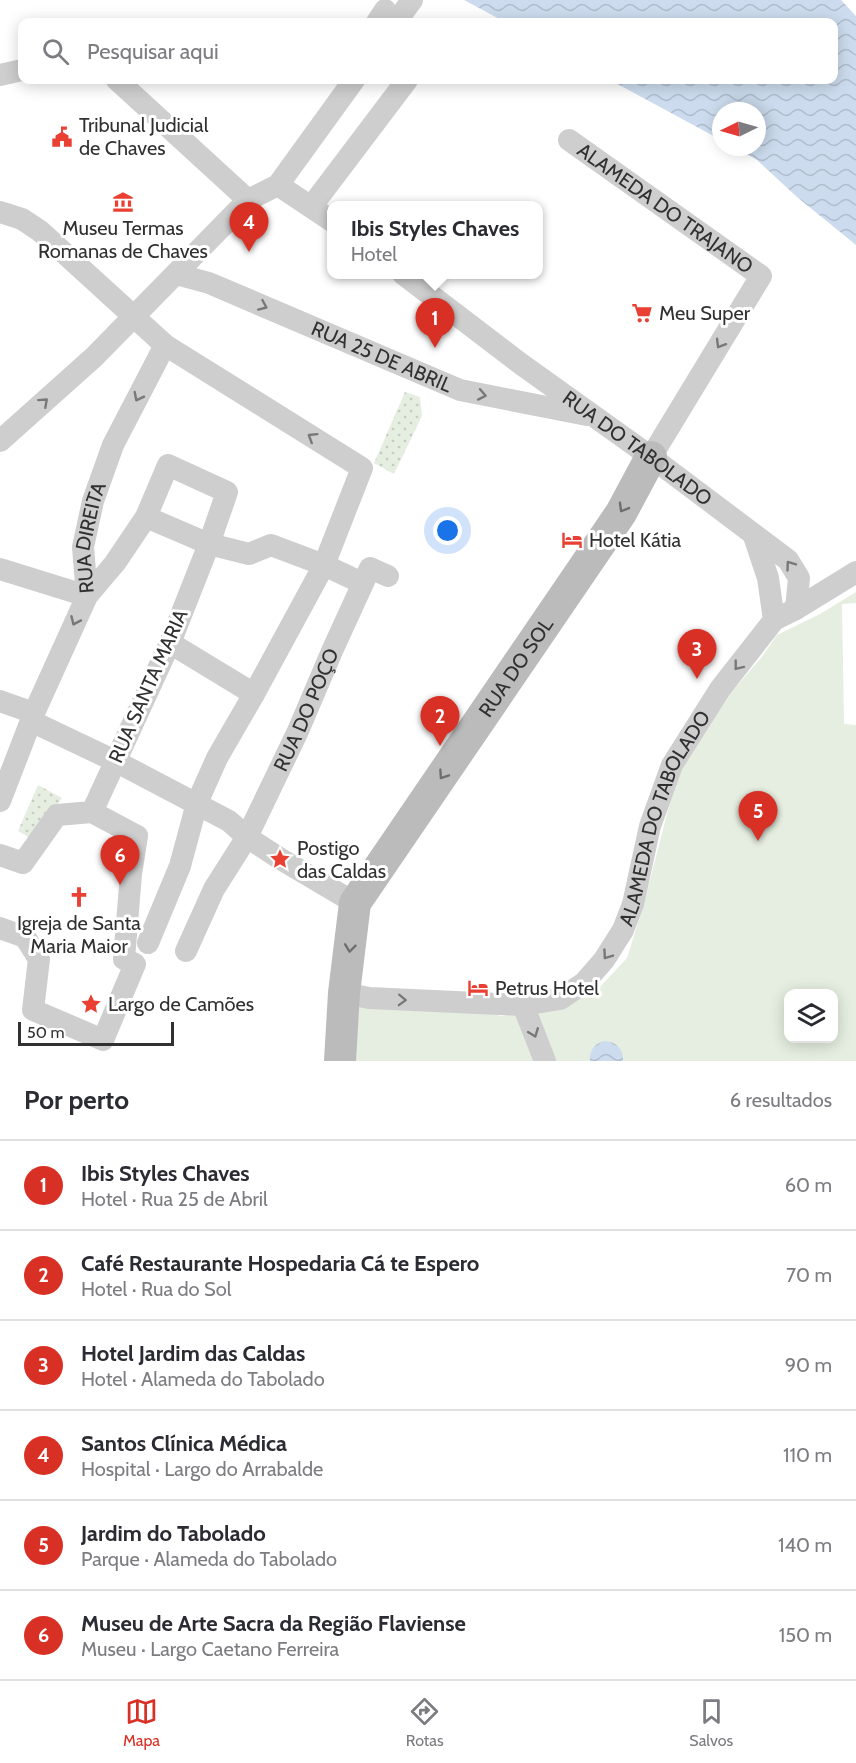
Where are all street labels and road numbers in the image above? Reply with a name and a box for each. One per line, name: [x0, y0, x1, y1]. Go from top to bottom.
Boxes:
street label: ALAMEDA DO TRAJANO: [573, 138, 758, 279]
street label: RUA 25 DE ABRIL: [308, 316, 456, 397]
street label: RUA DO TABOLADO: [558, 386, 717, 511]
street label: RUA DIREITA: [71, 478, 111, 594]
street label: RUA SANTA MARIA: [103, 605, 193, 767]
street label: RUA DO SOL: [473, 613, 558, 721]
street label: RUA DO POÇO: [268, 645, 344, 775]
street label: ALAMEDA DO TABOLADO: [614, 706, 715, 929]

